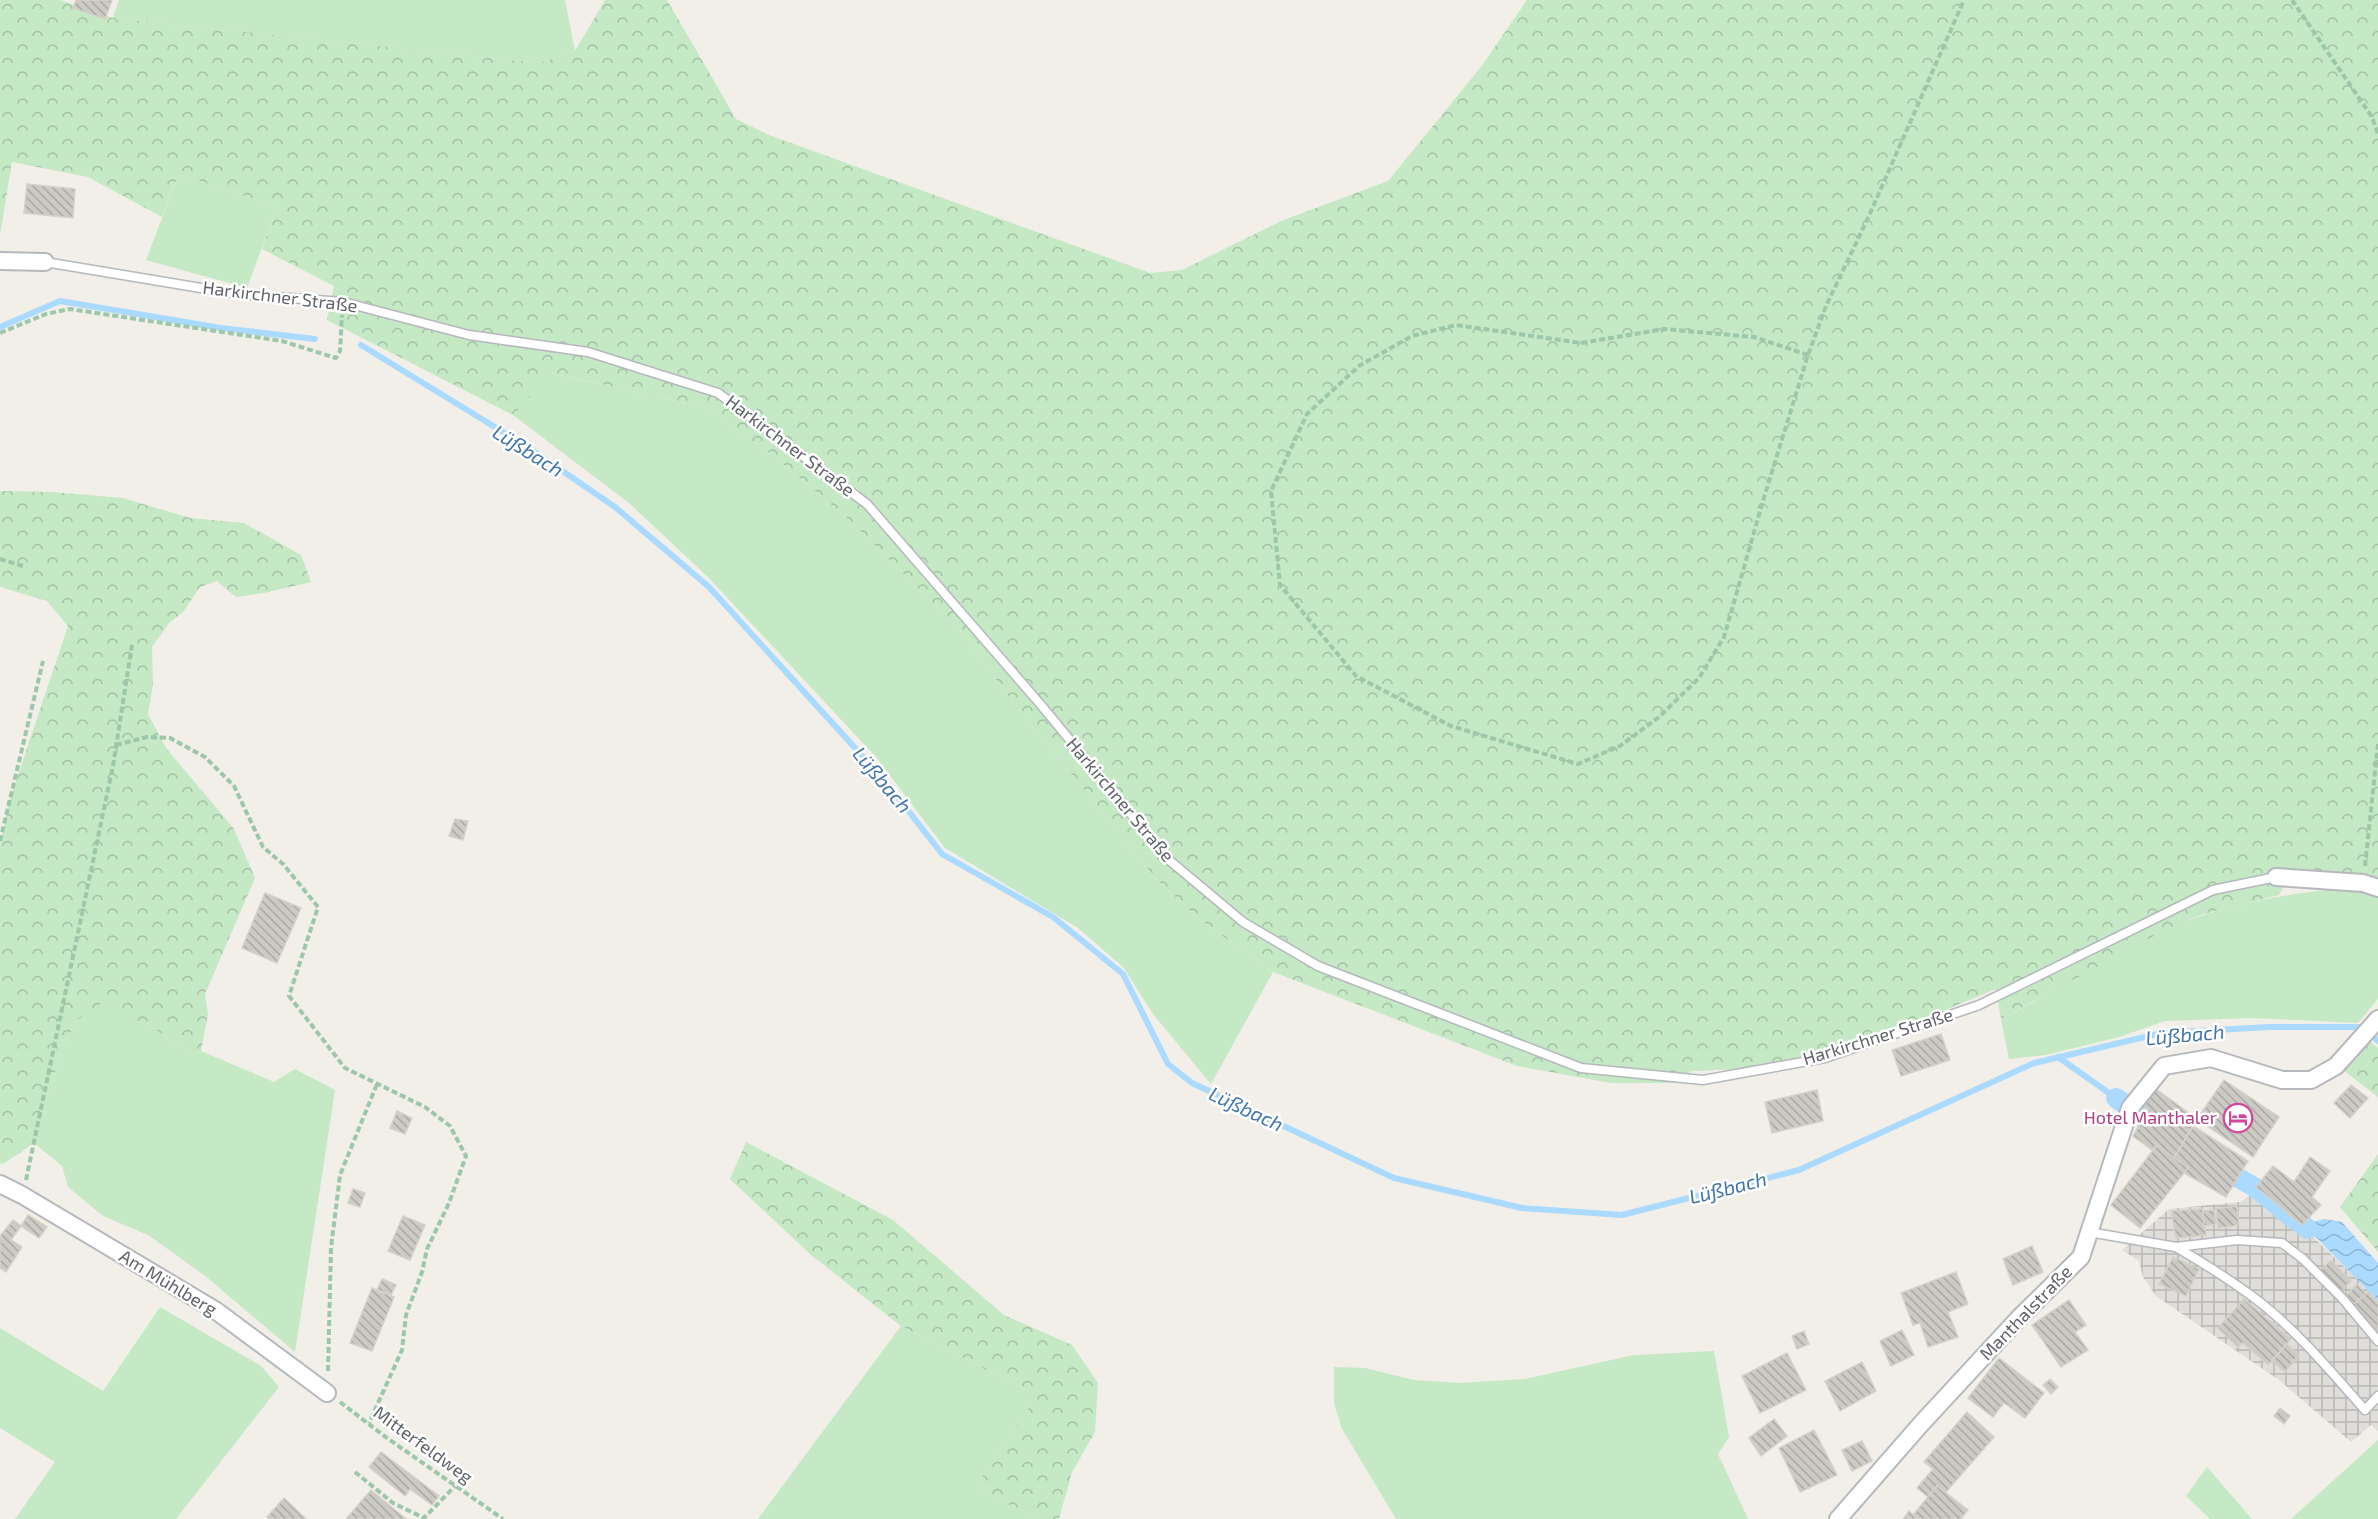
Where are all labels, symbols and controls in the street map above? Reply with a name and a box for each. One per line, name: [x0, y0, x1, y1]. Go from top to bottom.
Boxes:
street label: Harkirchner Straße: [201, 276, 359, 316]
street label: Harkirchner Straße: [722, 390, 859, 501]
water label: Lüßbach: [489, 419, 568, 481]
street label: Harkirchner Straße: [1062, 733, 1179, 866]
water label: Lüßbach: [848, 741, 917, 817]
street label: Harkirchner Straße: [1800, 1003, 1955, 1069]
water label: Lüßbach: [2144, 1019, 2225, 1049]
water label: Lüßbach: [1206, 1081, 1287, 1136]
hotel icon: Hotel Manthaler: [2222, 1102, 2254, 1134]
place label: Hotel Manthaler: [2084, 1106, 2217, 1128]
water label: Lüßbach: [1686, 1166, 1769, 1208]
street label: Am Mühlberg: [116, 1244, 221, 1320]
street label: Manthalstraße: [1974, 1260, 2076, 1364]
street label: Mitterfeldweg: [370, 1401, 478, 1488]

